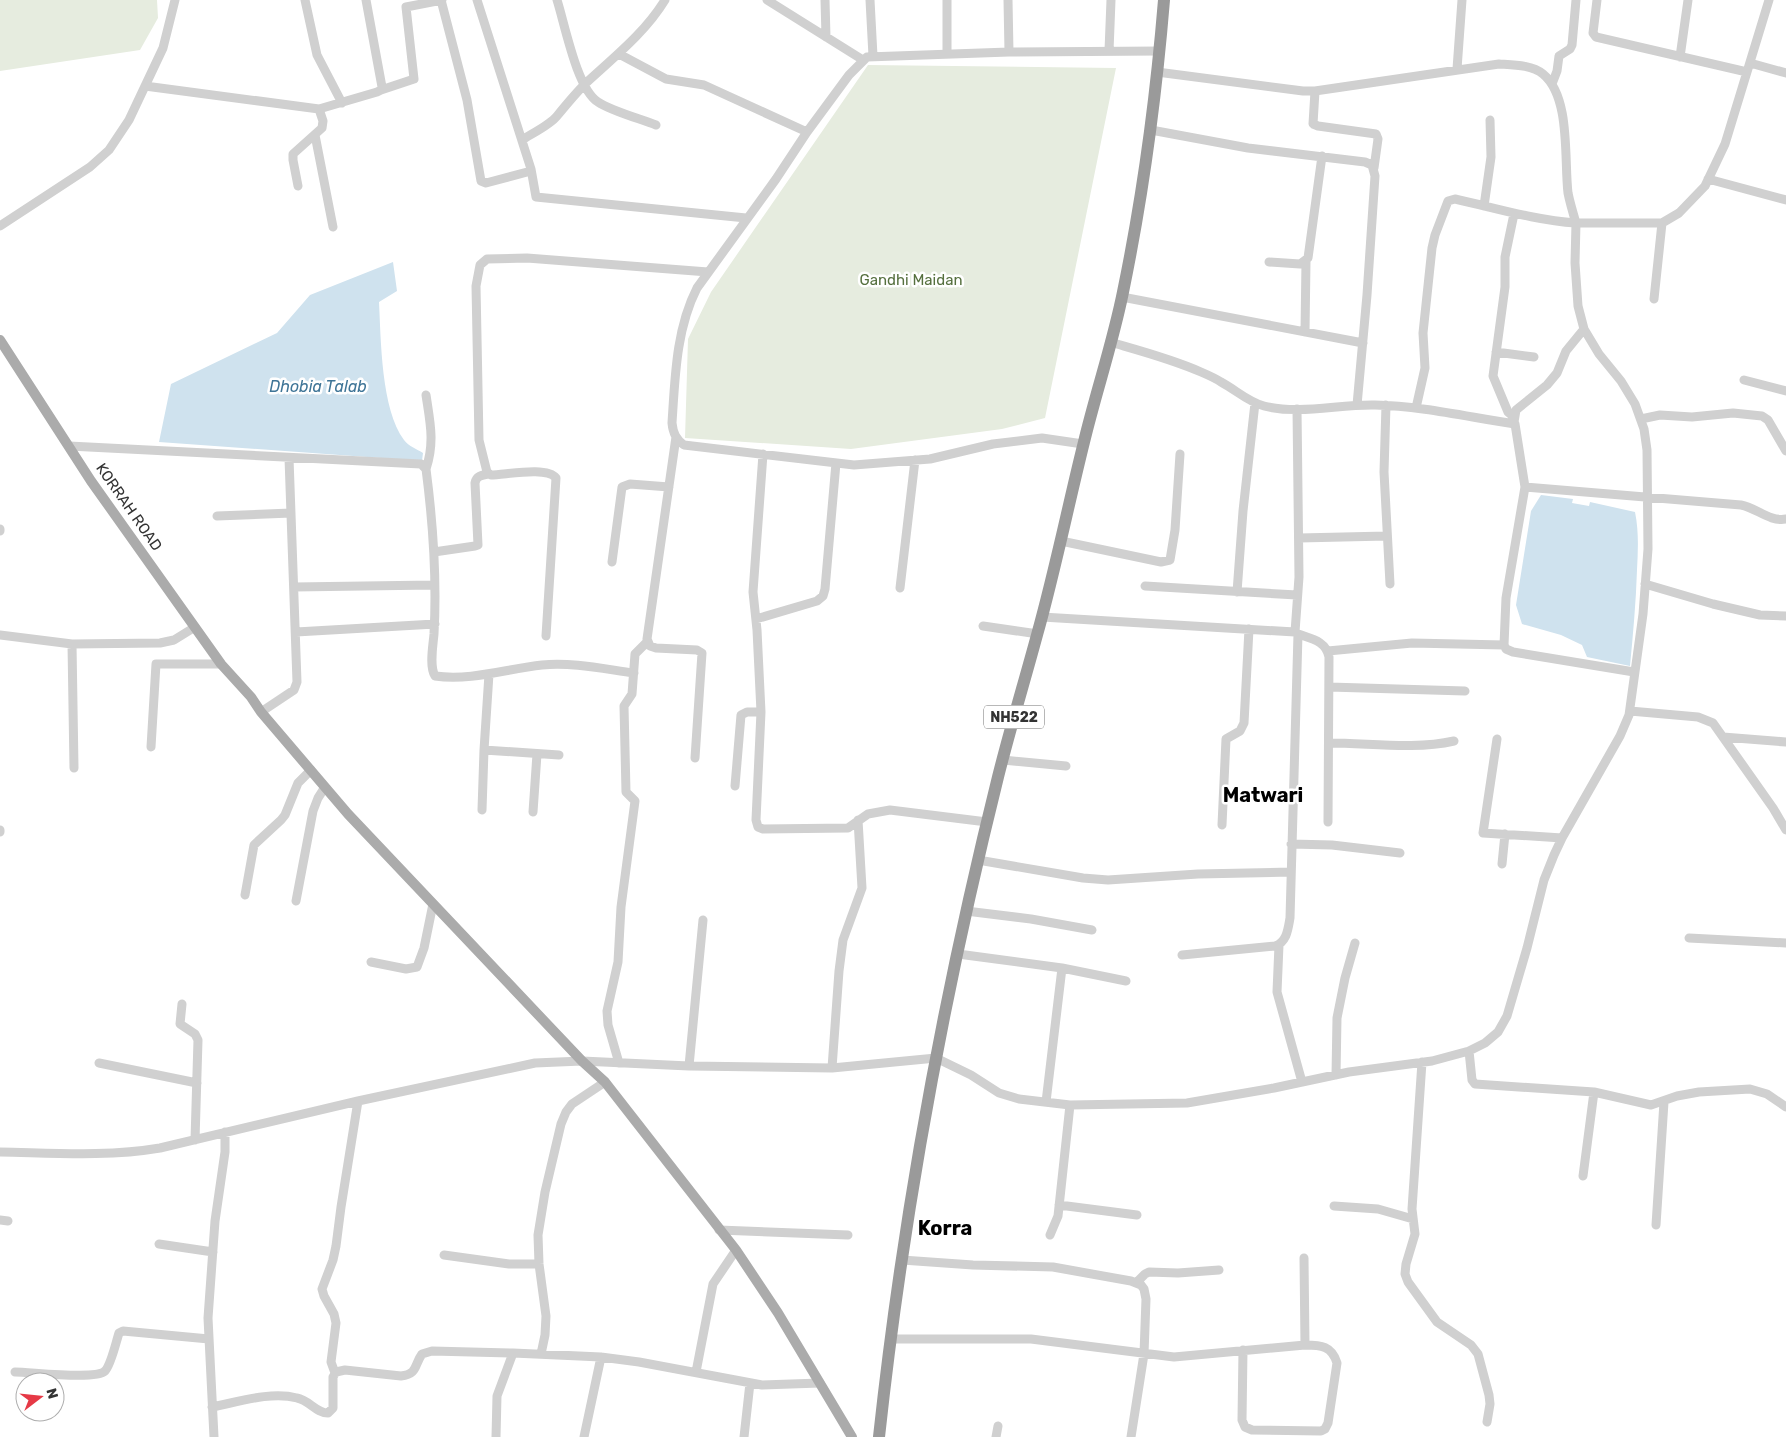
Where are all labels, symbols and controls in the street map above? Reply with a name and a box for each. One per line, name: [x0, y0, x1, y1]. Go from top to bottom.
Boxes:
park label: Gandhi Maidan: [859, 271, 963, 289]
water label: Dhobia Talab: [269, 377, 367, 396]
street label: KORRAH ROAD: [92, 460, 166, 554]
road number: NH522: [984, 706, 1044, 729]
district label: Matwari: [1223, 783, 1303, 807]
district label: Korra: [918, 1216, 972, 1240]
north arrow: [15, 1372, 65, 1422]
text: N: [42, 1386, 62, 1401]

